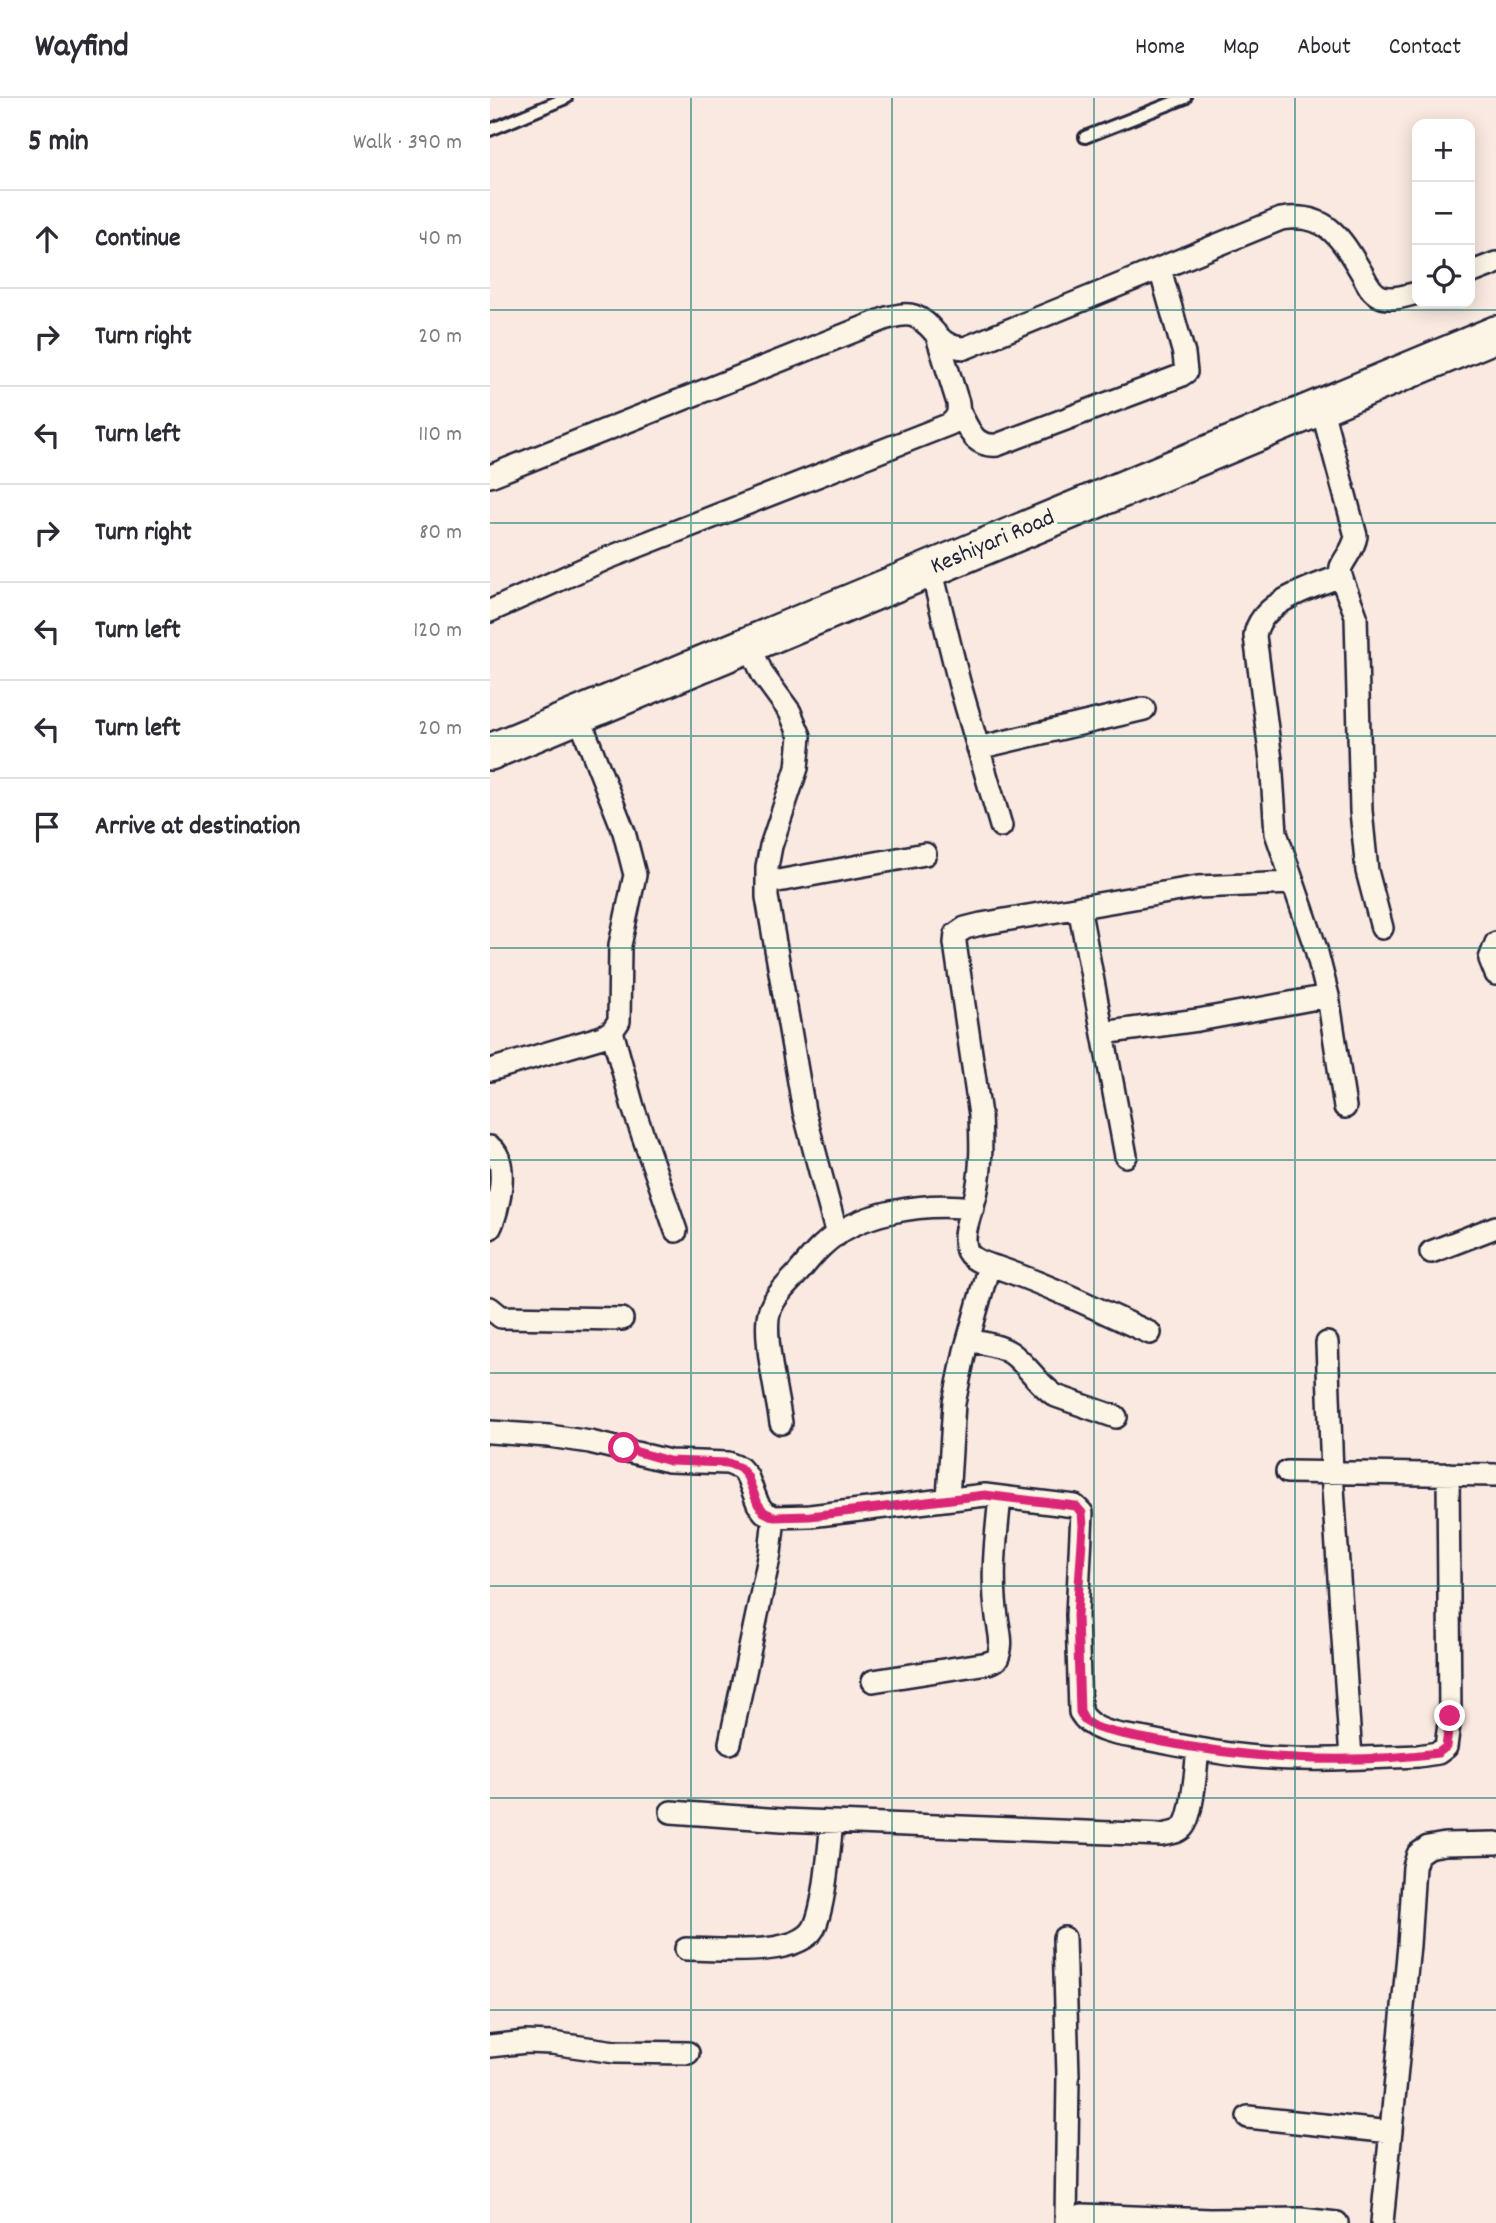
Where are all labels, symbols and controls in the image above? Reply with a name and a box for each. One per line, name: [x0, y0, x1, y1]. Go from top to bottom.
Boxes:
text: Wayfind: [35, 25, 129, 72]
text: Home: [1135, 31, 1185, 65]
text: Map: [1223, 31, 1259, 65]
text: About: [1297, 31, 1351, 65]
text: Contact: [1389, 31, 1461, 65]
map controls: [1412, 119, 1475, 308]
button: +: [1412, 119, 1475, 182]
text: 5 min: [28, 122, 89, 165]
text: Walk · 390 m: [353, 127, 462, 160]
button: −: [1412, 182, 1475, 245]
icon: ahead: [28, 220, 66, 258]
text: Continue: [95, 221, 180, 258]
text: 40 m: [419, 223, 462, 256]
button: locate: [1412, 245, 1475, 308]
icon: right: [28, 318, 66, 356]
text: Turn right: [95, 319, 192, 356]
text: 20 m: [418, 321, 462, 354]
icon: left: [28, 416, 66, 454]
text: Turn left: [95, 417, 181, 454]
text: 110 m: [418, 419, 462, 452]
street label: Keshiyari Road: [926, 502, 1060, 584]
icon: right: [28, 514, 66, 552]
text: Turn right: [95, 515, 192, 552]
text: 80 m: [419, 517, 462, 550]
icon: left: [28, 612, 66, 650]
text: Turn left: [95, 613, 181, 650]
text: 120 m: [413, 615, 462, 648]
icon: left: [28, 710, 66, 748]
text: Turn left: [95, 711, 181, 748]
text: 20 m: [418, 713, 462, 746]
icon: arrive: [28, 808, 66, 846]
text: Arrive at destination: [95, 809, 300, 846]
route start: [608, 1432, 639, 1463]
route end: [1434, 1700, 1465, 1731]

